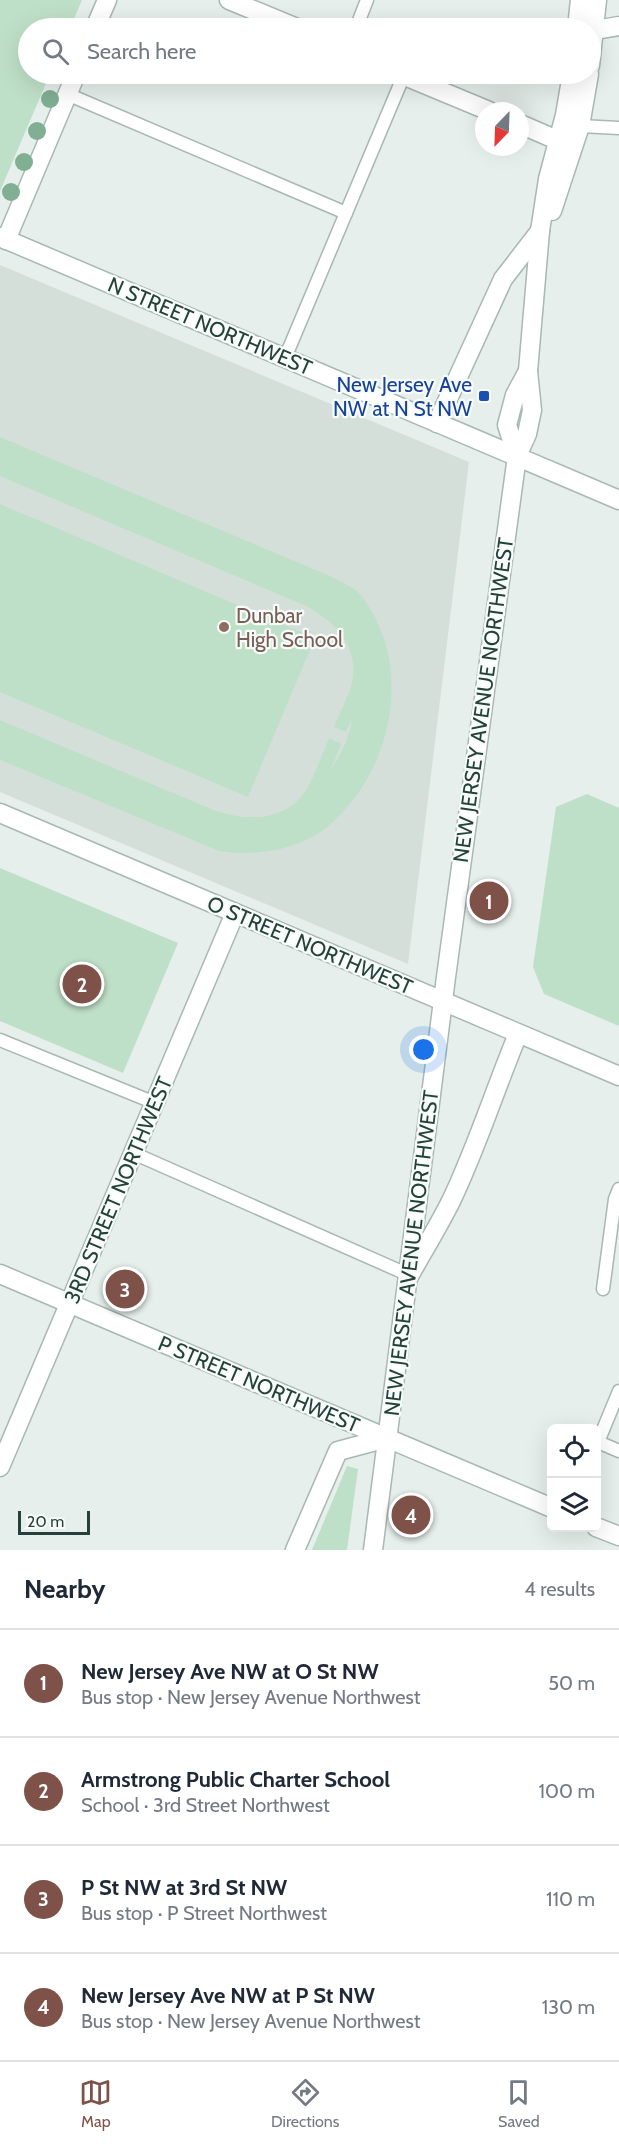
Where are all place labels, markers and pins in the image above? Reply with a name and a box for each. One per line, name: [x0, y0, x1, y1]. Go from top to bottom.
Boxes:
place label: New Jersey Ave NW at N St NW: [333, 372, 472, 421]
marker: New Jersey Ave NW at N St NW: [477, 389, 491, 403]
place label: Dunbar High School: [236, 603, 343, 652]
marker: Dunbar High School: [217, 620, 231, 634]
pin: 1: [470, 878, 508, 924]
pin: 2: [62, 962, 101, 1006]
pin: 3: [106, 1266, 144, 1312]
pin: 4: [392, 1492, 430, 1538]

